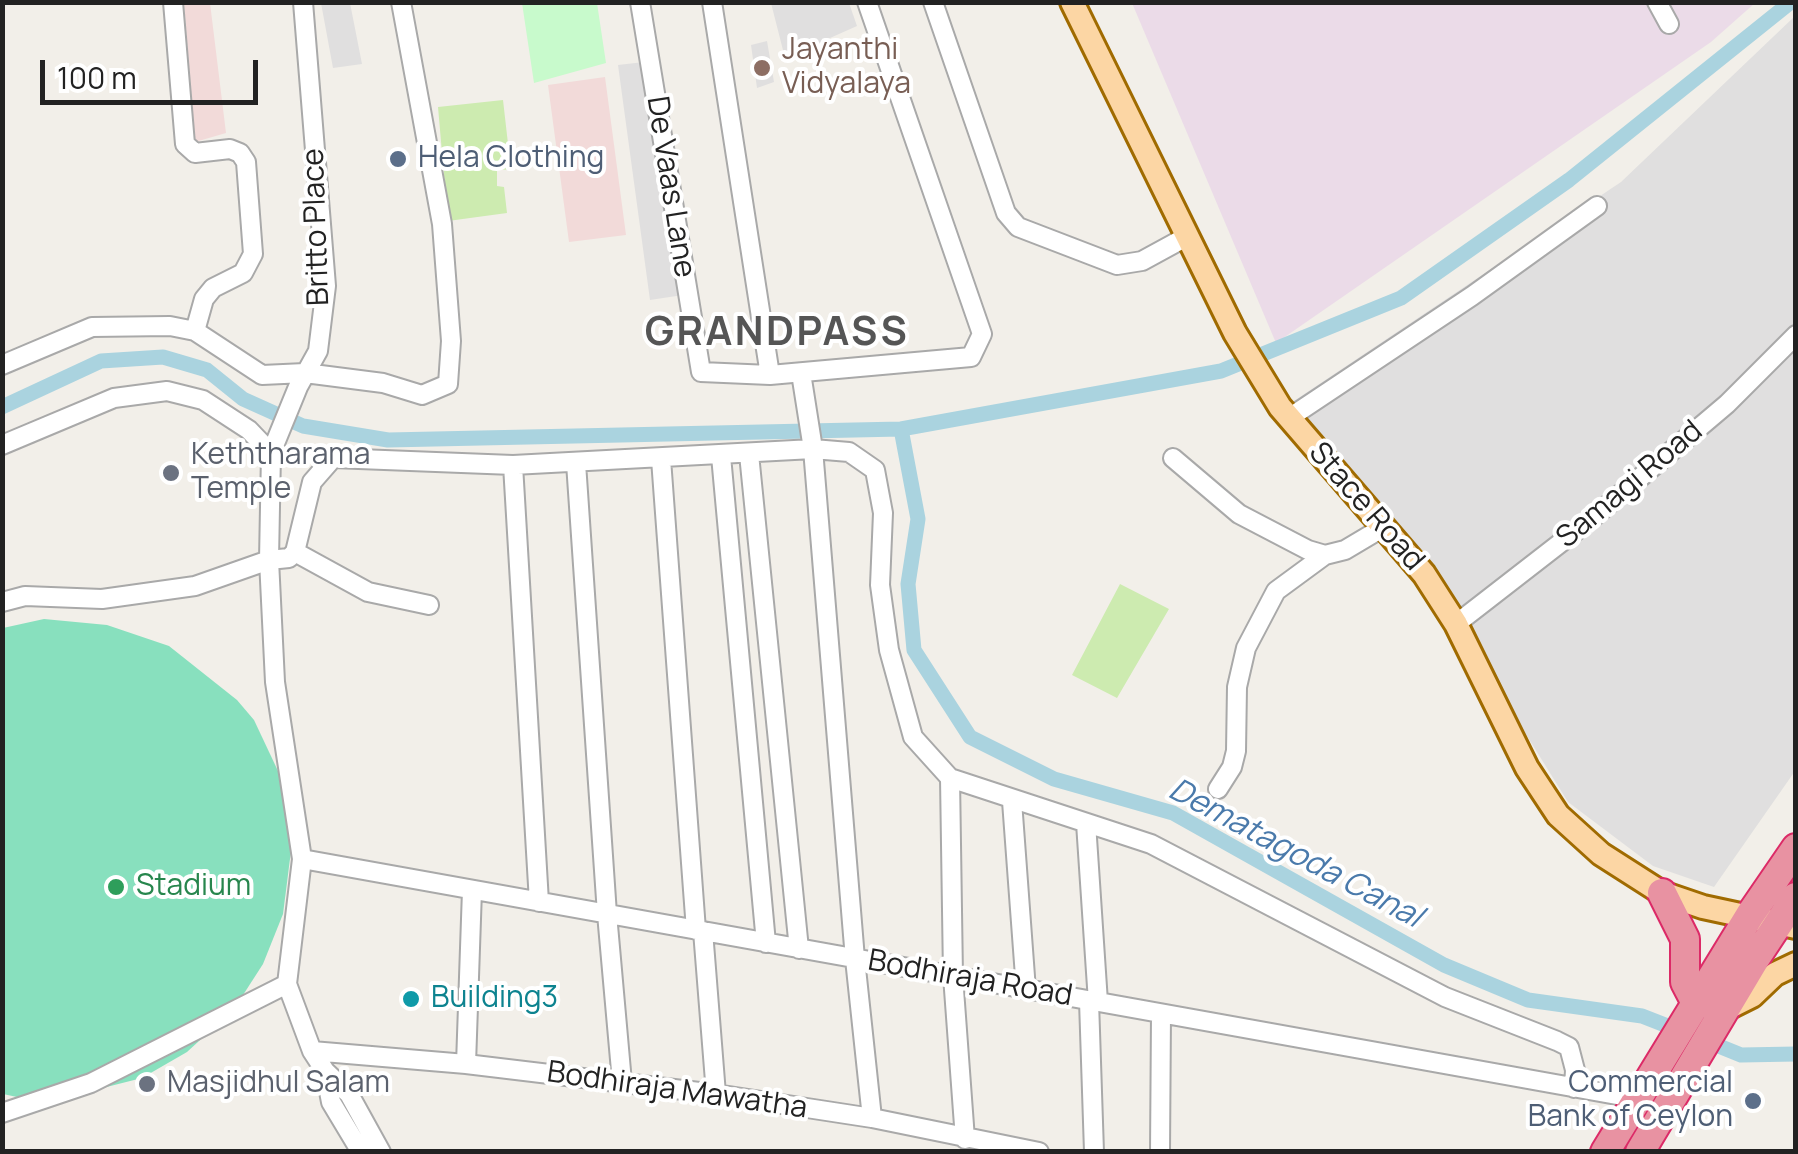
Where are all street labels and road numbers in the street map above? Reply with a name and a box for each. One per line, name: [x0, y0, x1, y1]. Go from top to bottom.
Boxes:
street label: De Vaas Lane: [638, 94, 702, 280]
street label: Britto Place: [296, 148, 338, 306]
street label: Samagi Road: [1550, 414, 1710, 556]
street label: Stace Road: [1301, 436, 1431, 578]
street label: Bodhiraja Road: [865, 943, 1075, 1015]
street label: Bodhiraja Mawatha: [545, 1055, 809, 1127]

